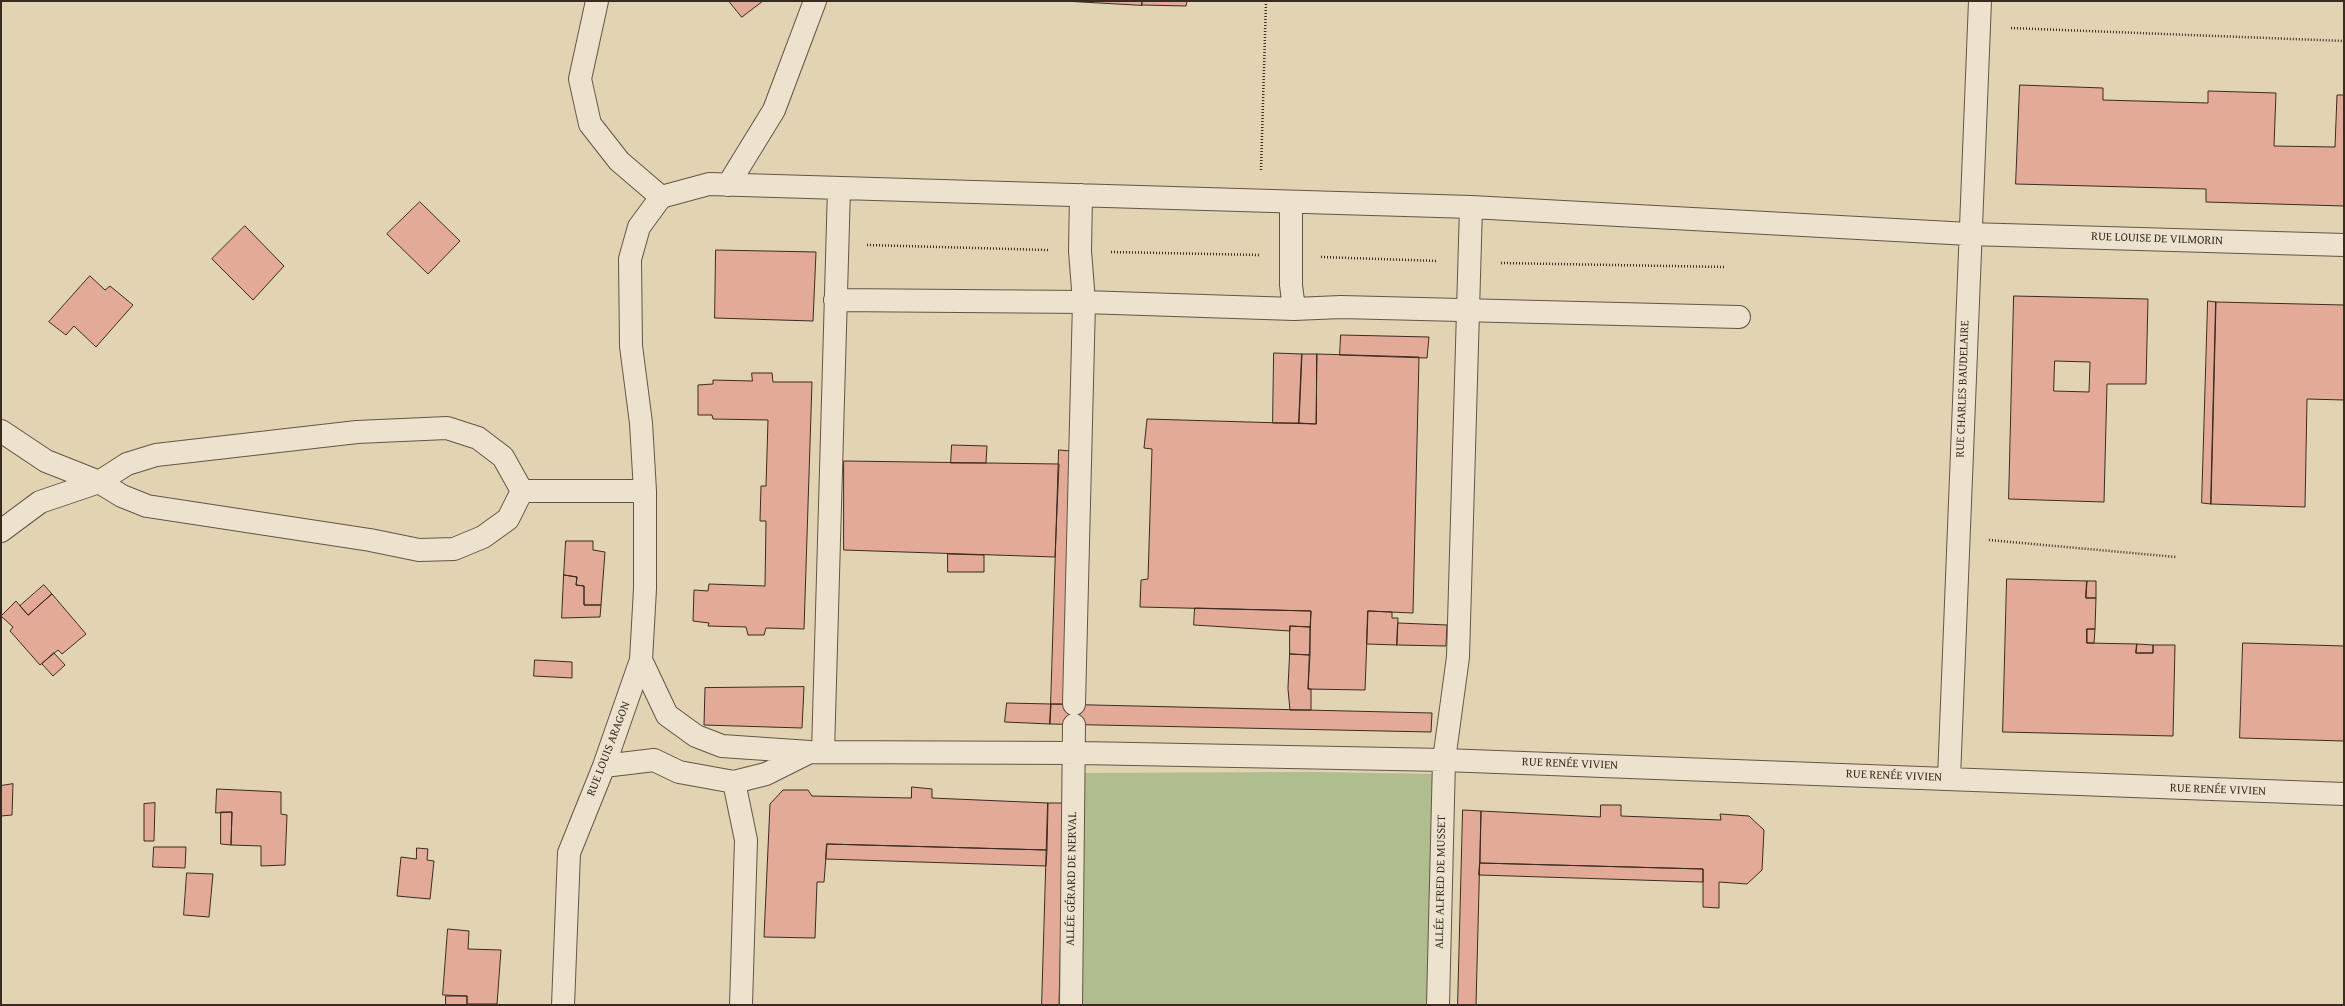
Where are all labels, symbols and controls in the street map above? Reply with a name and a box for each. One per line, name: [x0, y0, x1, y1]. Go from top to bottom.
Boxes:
street label: RUE LOUISE DE VILMORIN: [2091, 230, 2223, 248]
street label: RUE CHARLES BAUDELAIRE: [1953, 320, 1973, 458]
street label: RUE LOUIS ARAGON: [584, 700, 634, 798]
street label: RUE RENÉE VIVIEN: [1522, 755, 1618, 773]
street label: RUE RENÉE VIVIEN: [1846, 767, 1942, 785]
street label: RUE RENÉE VIVIEN: [2170, 781, 2266, 799]
street label: ALLÉE GÉRARD DE NERVAL: [1064, 812, 1080, 946]
street label: ALLÉE ALFRED DE MUSSET: [1433, 815, 1449, 949]

